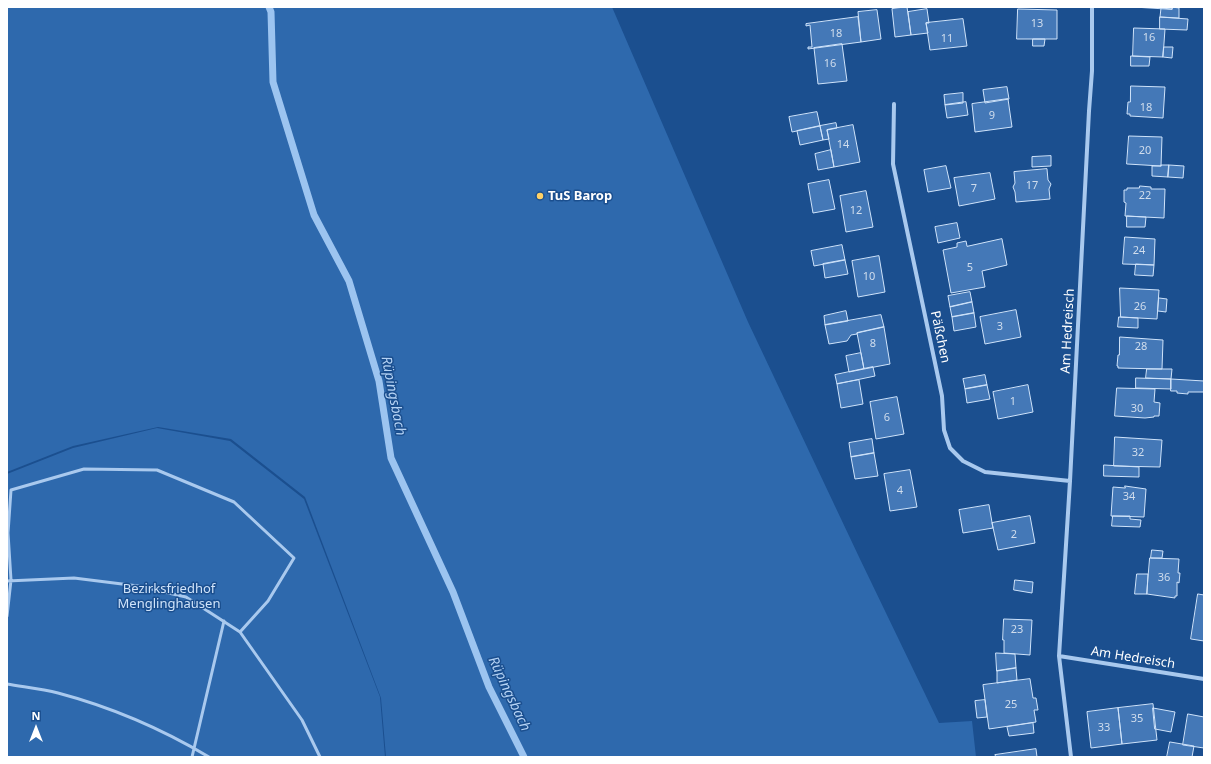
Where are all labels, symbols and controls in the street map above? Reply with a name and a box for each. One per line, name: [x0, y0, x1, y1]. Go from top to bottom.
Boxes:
house number: 13: [1031, 17, 1043, 31]
house number: 18: [830, 27, 842, 41]
house number: 16: [1143, 31, 1155, 45]
house number: 11: [941, 32, 953, 46]
house number: 16: [824, 57, 836, 71]
house number: 18: [1140, 101, 1152, 115]
house number: 9: [989, 109, 995, 123]
house number: 14: [837, 138, 849, 152]
house number: 20: [1139, 144, 1151, 158]
house number: 17: [1026, 179, 1038, 193]
house number: 7: [971, 182, 977, 196]
place label: TuS Barop: [548, 188, 612, 204]
house number: 22: [1139, 189, 1151, 203]
marker: TuS Barop: [535, 191, 545, 201]
house number: 12: [850, 204, 862, 218]
house number: 24: [1133, 244, 1145, 258]
house number: 5: [967, 261, 973, 275]
house number: 10: [863, 270, 875, 284]
street label: Am Hedreisch: [1058, 288, 1078, 374]
house number: 26: [1134, 300, 1146, 314]
street label: Päßchen: [927, 309, 953, 365]
house number: 3: [997, 320, 1003, 334]
house number: 8: [870, 337, 876, 351]
house number: 28: [1135, 340, 1147, 354]
water label: Rüpingsbach: [377, 355, 409, 437]
house number: 1: [1010, 395, 1016, 409]
house number: 30: [1131, 402, 1143, 416]
house number: 6: [884, 411, 890, 425]
house number: 32: [1132, 446, 1144, 460]
house number: 4: [897, 484, 903, 498]
house number: 34: [1123, 490, 1135, 504]
house number: 2: [1011, 528, 1017, 542]
house number: 36: [1158, 571, 1170, 585]
park label: Bezirksfriedhof Menglinghausen: [118, 581, 220, 612]
house number: 23: [1011, 623, 1023, 637]
street label: Am Hedreisch: [1090, 644, 1176, 672]
water label: Rüpingsbach: [484, 654, 534, 734]
house number: 25: [1005, 698, 1017, 712]
north arrow: [16, 708, 56, 748]
text: N: [32, 708, 40, 723]
house number: 35: [1131, 712, 1143, 726]
house number: 33: [1098, 721, 1110, 735]

